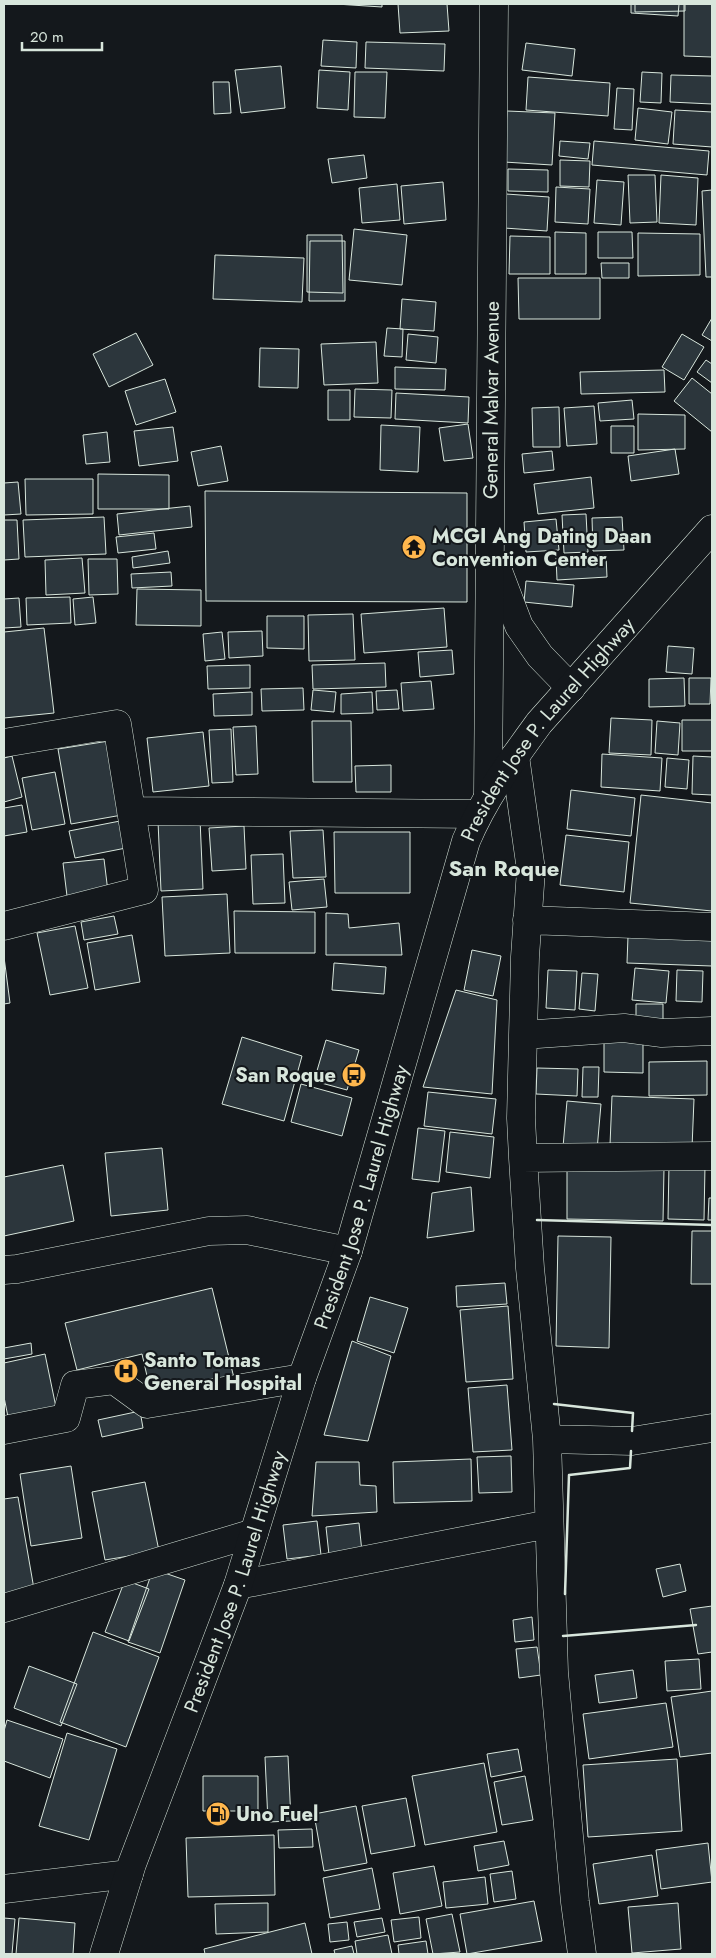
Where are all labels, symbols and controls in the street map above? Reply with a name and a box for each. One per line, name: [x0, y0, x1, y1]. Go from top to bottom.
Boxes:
scale bar: [22, 20, 102, 52]
text: 20 m: [30, 26, 64, 48]
street label: General Malvar Avenue: [476, 301, 506, 499]
place label: MCGI Ang Dating Daan Convention Center: [432, 522, 652, 574]
temple icon: MCGI Ang Dating Daan Convention Center: [401, 534, 427, 560]
street label: President Jose P. Laurel Highway: [453, 611, 641, 846]
district label: San Roque: [449, 852, 559, 884]
place label: San Roque: [235, 1061, 336, 1090]
street label: President Jose P. Laurel Highway: [306, 1061, 415, 1333]
bus stop icon: San Roque: [341, 1062, 367, 1088]
place label: Santo Tomas General Hospital: [144, 1346, 302, 1398]
hospital icon: Santo Tomas General Hospital: [113, 1358, 139, 1384]
street label: President Jose P. Laurel Highway: [176, 1447, 293, 1717]
place label: Uno Fuel: [236, 1800, 318, 1829]
fuel station icon: Uno Fuel: [205, 1801, 231, 1827]

